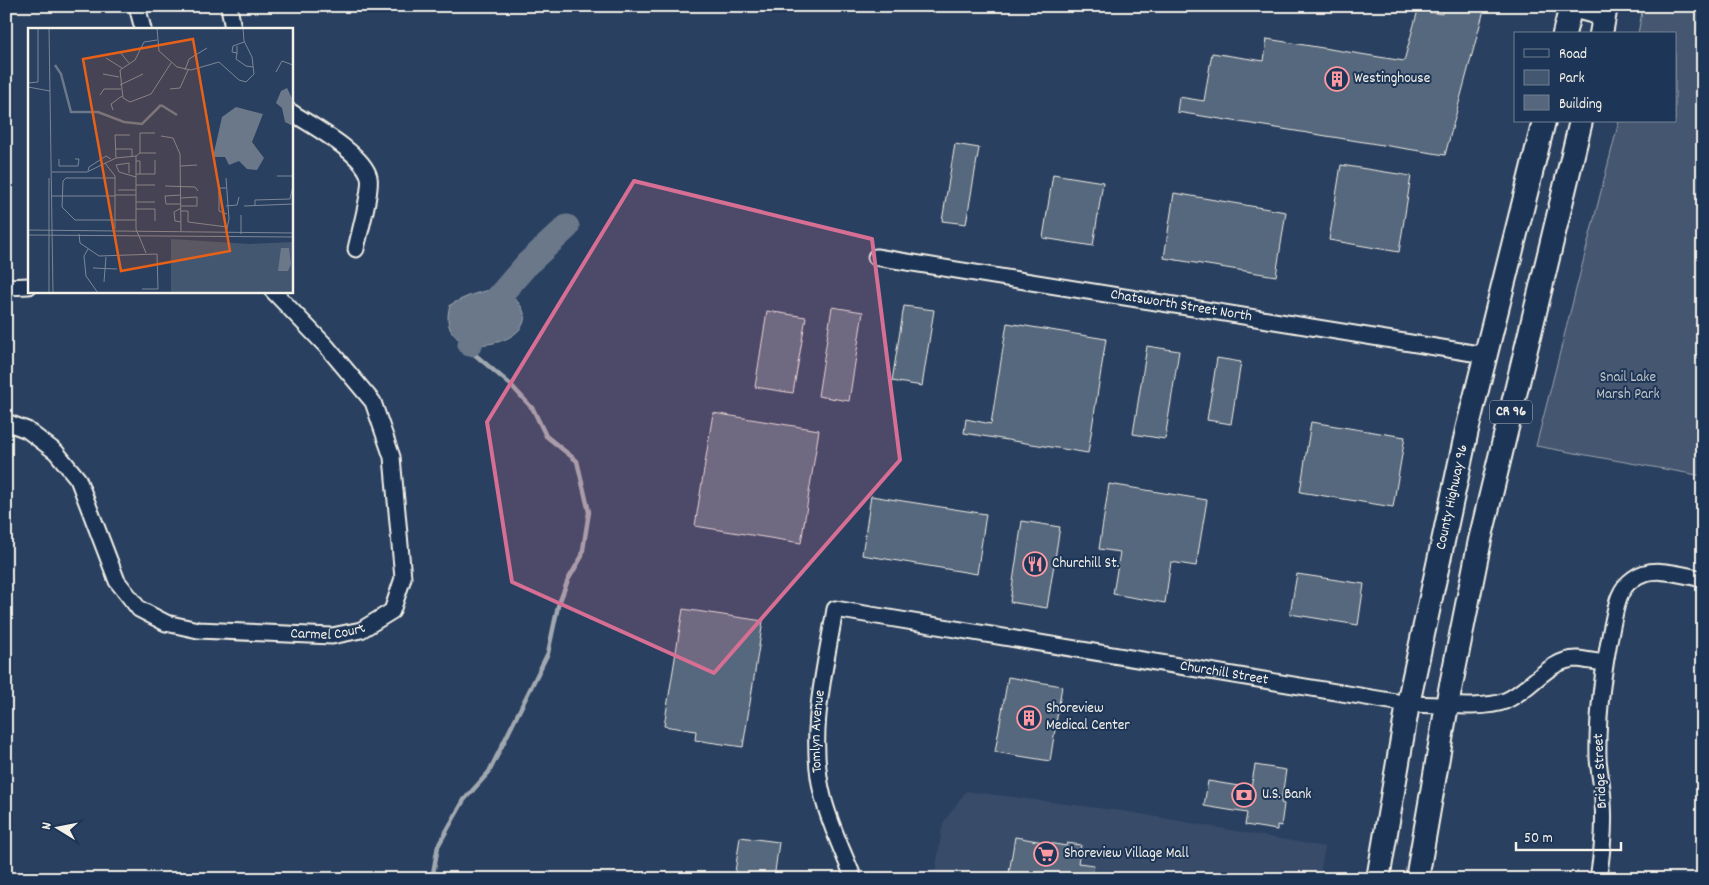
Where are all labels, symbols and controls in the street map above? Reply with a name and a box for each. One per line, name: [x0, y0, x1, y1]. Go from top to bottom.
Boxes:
inset map: [28, 28, 292, 292]
legend: [1514, 32, 1676, 122]
text: Road: [1559, 44, 1587, 66]
building icon: Westinghouse: [1324, 66, 1350, 92]
place label: Westinghouse: [1354, 68, 1431, 90]
text: Park: [1559, 68, 1585, 90]
text: Building: [1559, 94, 1602, 116]
street label: Chatsworth Street North: [1109, 284, 1254, 328]
park label: Snail Lake Marsh Park: [1596, 367, 1660, 406]
road number: CR 96: [1490, 401, 1532, 424]
street label: County Highway 96: [1431, 443, 1475, 552]
restaurant icon: Churchill St.: [1022, 551, 1048, 577]
place label: Churchill St.: [1052, 553, 1119, 575]
street label: Carmel Court: [290, 618, 371, 647]
street label: Churchill Street: [1178, 655, 1270, 692]
street label: Tomlyn Avenue: [806, 688, 832, 774]
place label: Shoreview Medical Center: [1046, 698, 1130, 737]
building icon: Shoreview Medical Center: [1016, 705, 1042, 731]
street label: Bridge Street: [1588, 732, 1614, 809]
bank icon: U.S. Bank: [1231, 782, 1257, 808]
place label: U.S. Bank: [1262, 784, 1312, 806]
north arrow: [32, 802, 82, 852]
scale bar: [1516, 820, 1622, 852]
text: N: [37, 821, 58, 831]
text: 50 m: [1524, 828, 1553, 850]
supermarket icon: Shoreview Village Mall: [1033, 841, 1059, 867]
place label: Shoreview Village Mall: [1064, 843, 1189, 865]

